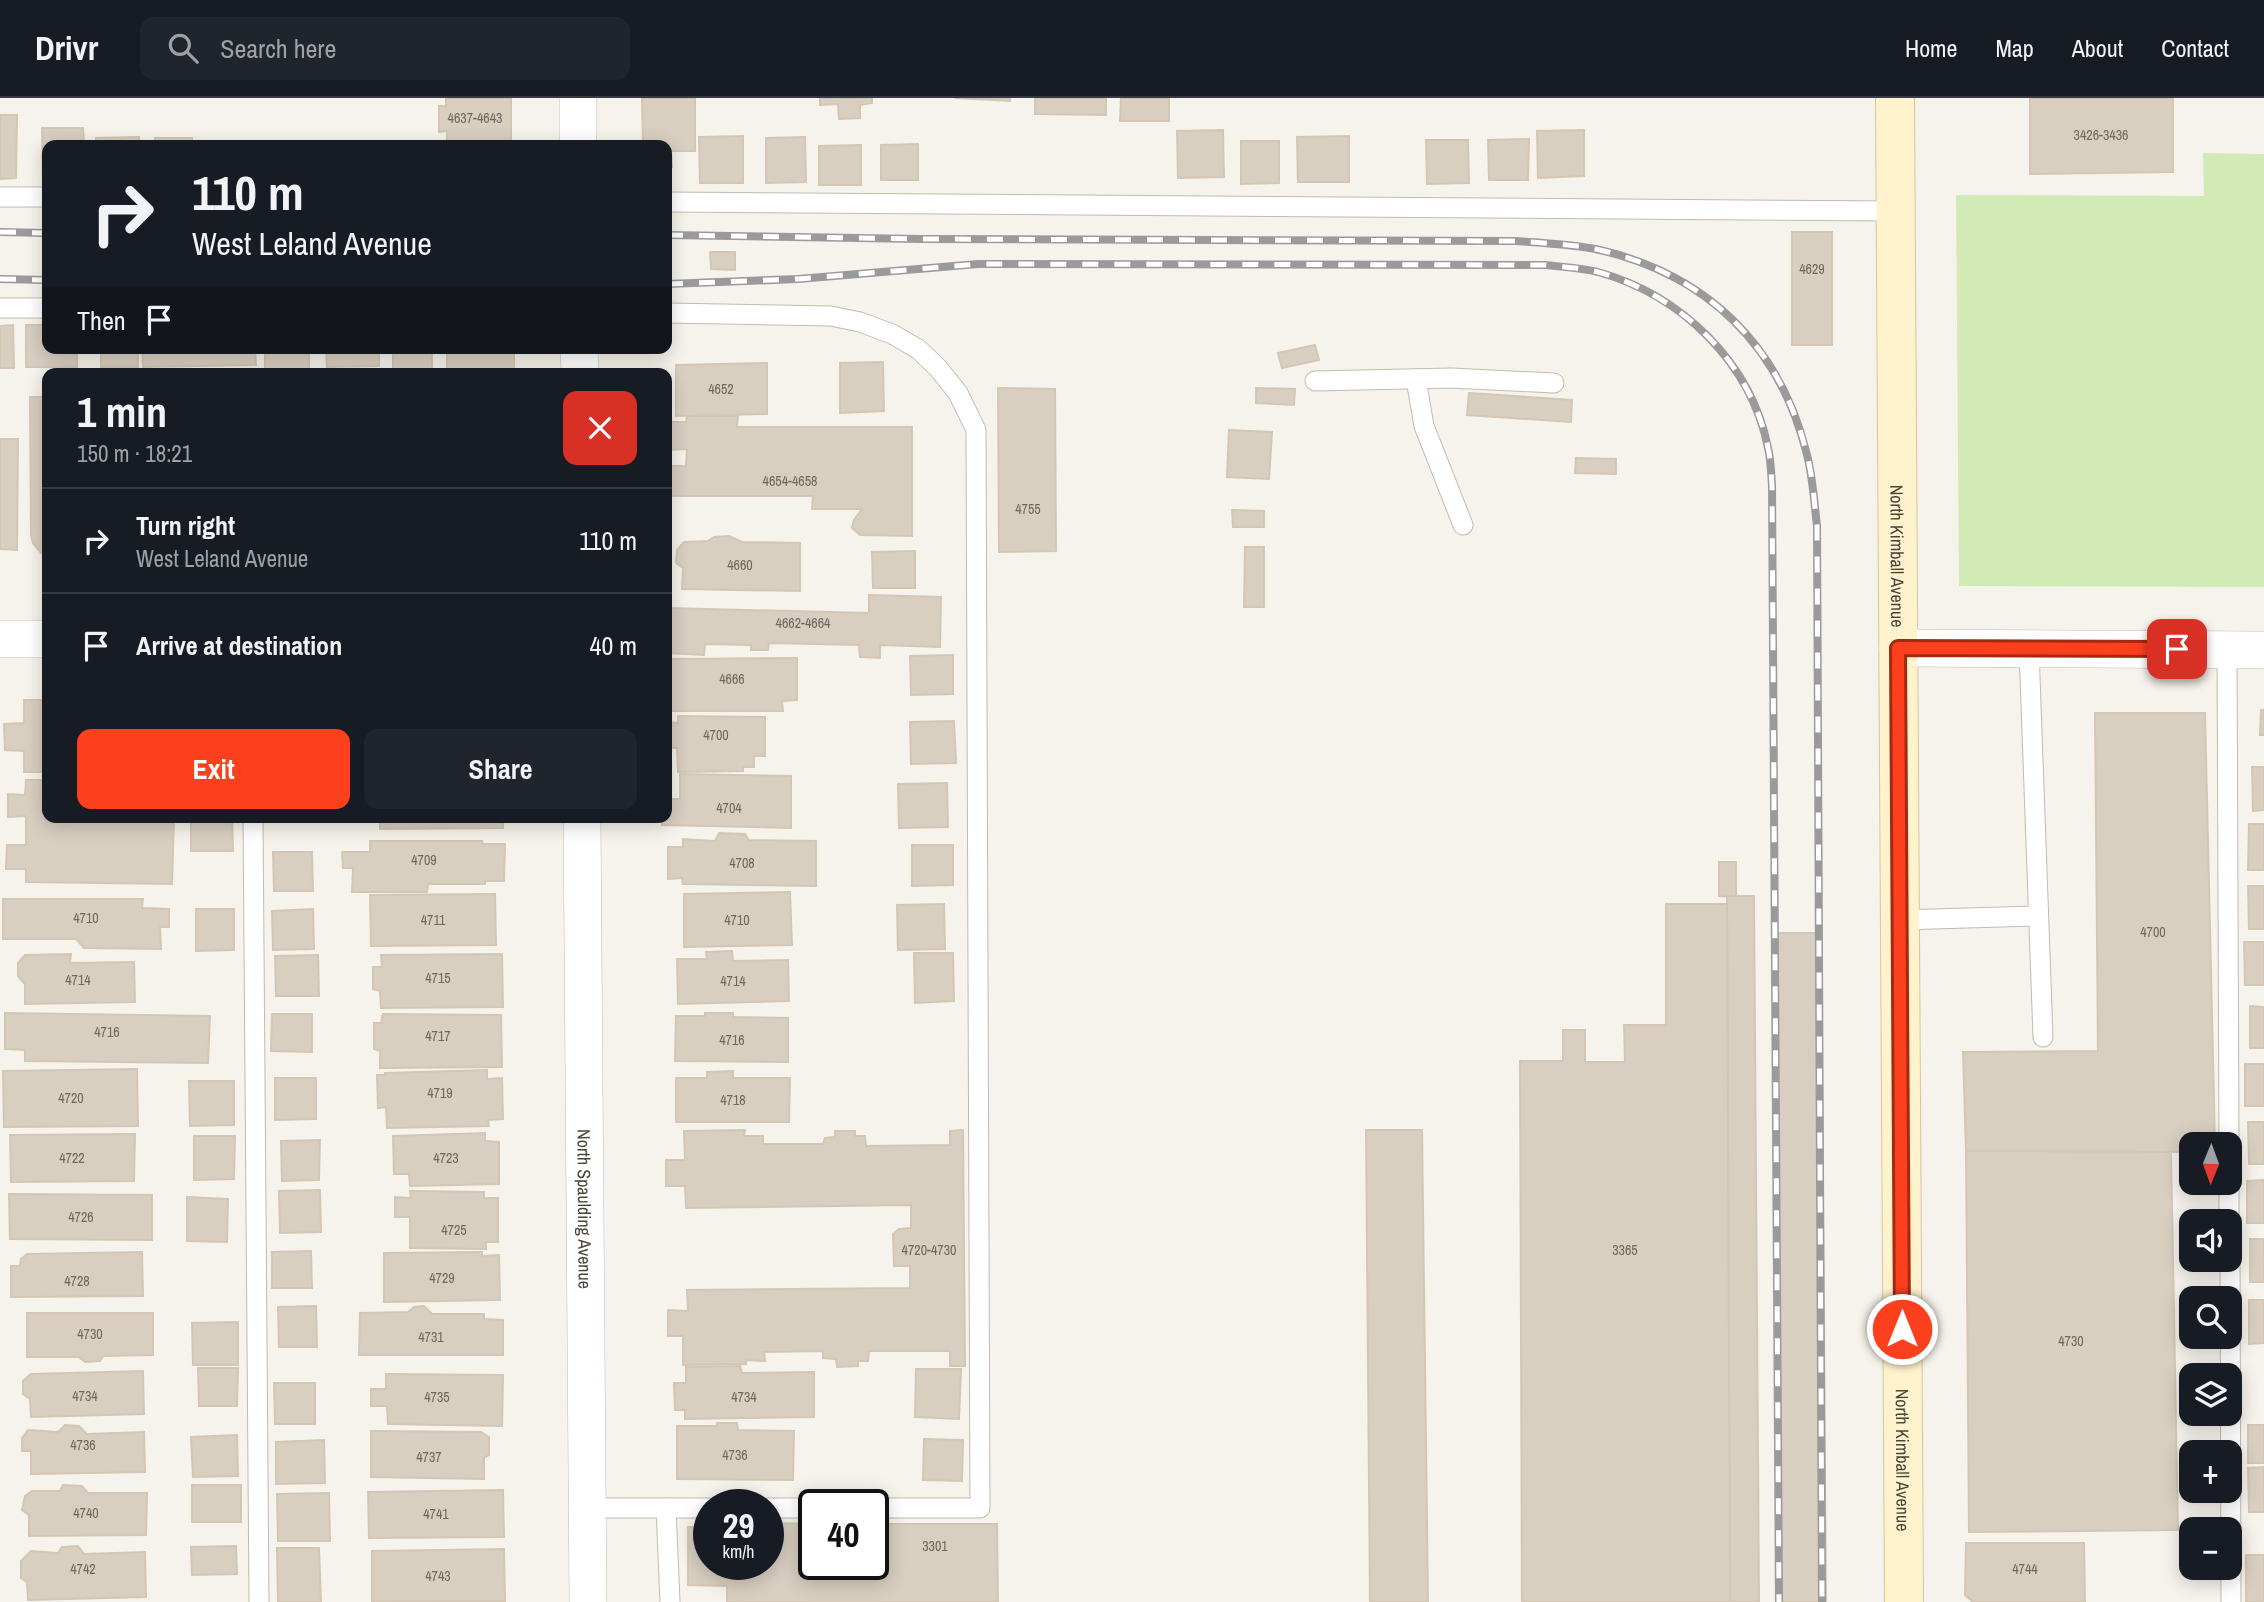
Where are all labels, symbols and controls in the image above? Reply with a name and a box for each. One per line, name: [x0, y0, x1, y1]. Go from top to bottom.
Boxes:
search box: [140, 17, 630, 80]
text: Drivr: [35, 26, 98, 70]
icon: search: [164, 29, 202, 67]
text: Search here: [220, 31, 336, 66]
text: Home: [1905, 32, 1957, 64]
text: Map: [1995, 32, 2034, 64]
text: About: [2072, 32, 2123, 64]
text: Contact: [2161, 32, 2229, 64]
house number: 4637-4643: [448, 109, 502, 127]
house number: 3426-3436: [2074, 126, 2128, 144]
text: 110 m: [192, 159, 304, 225]
icon: right: [77, 168, 168, 259]
text: West Leland Avenue: [192, 222, 432, 265]
house number: 4629: [1799, 260, 1825, 278]
icon: arrive: [140, 301, 178, 339]
text: Then: [77, 303, 126, 338]
house number: 4652: [708, 380, 734, 398]
text: 1 min: [77, 384, 167, 440]
button: close: [563, 391, 637, 465]
text: 150 m · 18:21: [77, 438, 192, 469]
house number: 4654-4658: [763, 472, 817, 490]
street label: North Kimball Avenue: [1885, 485, 1911, 627]
house number: 4755: [1015, 500, 1041, 518]
text: Turn right: [136, 508, 235, 543]
icon: right: [77, 522, 115, 560]
text: 110 m: [579, 523, 637, 558]
text: West Leland Avenue: [136, 543, 308, 574]
house number: 4660: [727, 556, 753, 574]
house number: 4662-4664: [776, 614, 831, 632]
pin: [2147, 619, 2207, 679]
icon: arrive: [77, 627, 115, 665]
text: Arrive at destination: [136, 628, 342, 663]
text: 40 m: [590, 628, 637, 663]
icon: arrive: [2158, 630, 2196, 668]
house number: 4666: [719, 670, 745, 688]
house number: 4700: [703, 726, 729, 744]
button: Exit: [77, 729, 350, 809]
button: Share: [364, 729, 637, 809]
house number: 4704: [716, 799, 742, 817]
house number: 4709: [411, 851, 437, 869]
house number: 4708: [729, 854, 755, 872]
house number: 4710: [73, 909, 99, 927]
house number: 4711: [421, 911, 446, 929]
house number: 4710: [724, 911, 750, 929]
house number: 4700: [2140, 923, 2166, 941]
house number: 4715: [425, 969, 451, 987]
house number: 4714: [65, 971, 91, 989]
house number: 4714: [720, 972, 746, 990]
house number: 4716: [94, 1023, 120, 1041]
house number: 4717: [425, 1027, 451, 1045]
house number: 4716: [719, 1031, 745, 1049]
house number: 4719: [427, 1084, 453, 1102]
house number: 4720: [58, 1089, 84, 1107]
house number: 4718: [720, 1091, 746, 1109]
street label: North Spaulding Avenue: [572, 1129, 598, 1289]
north arrow: [2179, 1132, 2242, 1195]
map controls: [2179, 1132, 2242, 1580]
house number: 4722: [59, 1149, 85, 1167]
house number: 4723: [433, 1149, 459, 1167]
house number: 4726: [68, 1208, 94, 1226]
button: sound: [2179, 1209, 2242, 1272]
house number: 4725: [441, 1221, 467, 1239]
house number: 4720-4730: [902, 1241, 956, 1259]
house number: 3365: [1612, 1241, 1638, 1259]
house number: 4729: [429, 1269, 455, 1287]
house number: 4728: [64, 1272, 90, 1290]
button: search: [2179, 1286, 2242, 1349]
position arrow: [1865, 1292, 1939, 1366]
house number: 4730: [77, 1325, 103, 1343]
house number: 4731: [418, 1328, 444, 1346]
house number: 4730: [2058, 1332, 2084, 1350]
button: layers: [2179, 1363, 2242, 1426]
house number: 4734: [72, 1387, 98, 1405]
house number: 4735: [424, 1388, 450, 1406]
house number: 4734: [731, 1388, 757, 1406]
street label: North Kimball Avenue: [1890, 1389, 1916, 1531]
house number: 4736: [70, 1436, 96, 1454]
button: +: [2179, 1440, 2242, 1503]
house number: 4736: [722, 1446, 748, 1464]
house number: 4737: [416, 1448, 442, 1466]
speed limit sign: 40: [798, 1489, 889, 1580]
text: 29: [723, 1502, 754, 1549]
house number: 4740: [73, 1504, 99, 1522]
house number: 4741: [423, 1505, 449, 1523]
button: −: [2179, 1517, 2242, 1580]
house number: 3301: [922, 1537, 948, 1555]
text: km/h: [723, 1539, 755, 1564]
house number: 4742: [70, 1560, 96, 1578]
house number: 4744: [2012, 1560, 2038, 1578]
house number: 4743: [425, 1567, 451, 1585]

